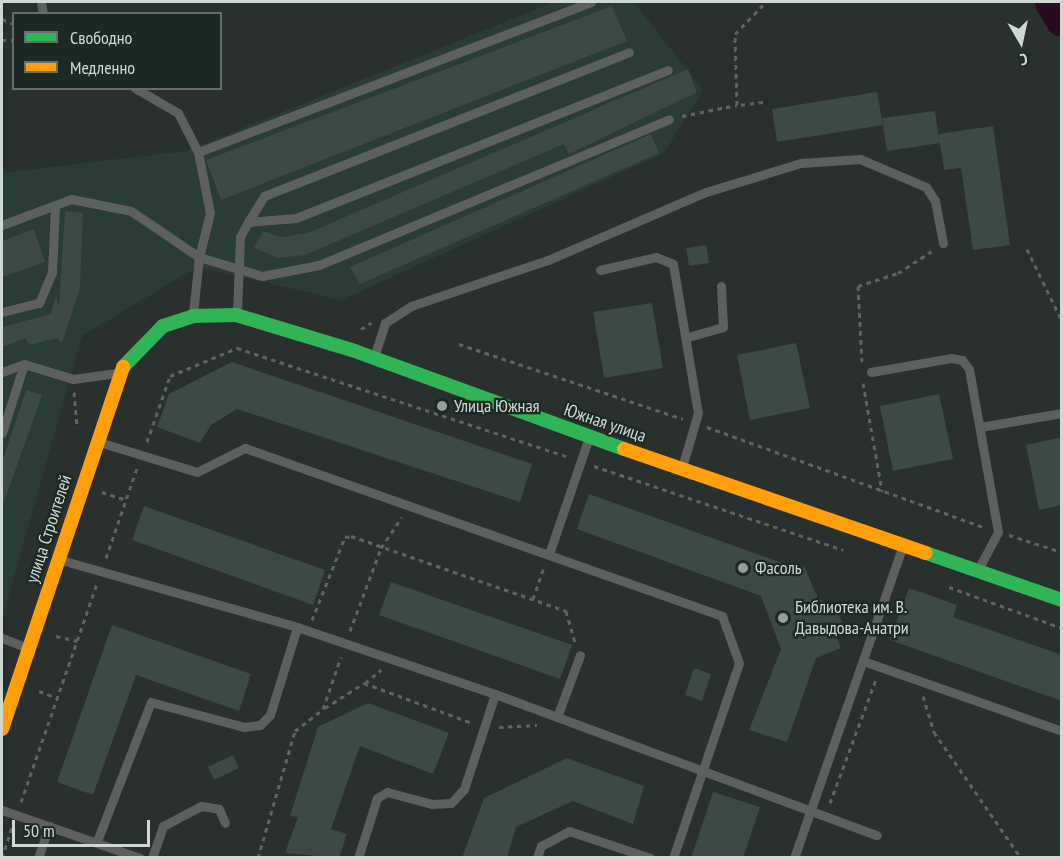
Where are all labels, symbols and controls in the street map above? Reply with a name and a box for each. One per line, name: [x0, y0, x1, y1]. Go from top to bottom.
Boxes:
legend: [12, 12, 222, 90]
north arrow: [991, 12, 1051, 72]
text: Свободно: [70, 26, 132, 49]
text: С: [1019, 49, 1029, 70]
text: Медленно: [70, 56, 135, 79]
place label: Улица Южная: [454, 395, 540, 417]
marker: Улица Южная: [435, 399, 449, 413]
street label: Южная улица: [561, 399, 649, 447]
street label: улица Строителей: [21, 472, 77, 586]
place label: Фасоль: [755, 557, 802, 579]
marker: Фасоль: [736, 561, 750, 575]
place label: Библиотека им. В. Давыдова-Анатри: [795, 597, 909, 640]
marker: Библиотека им. В. Давыдова-Анатри: [776, 611, 790, 625]
scale bar: [15, 808, 153, 846]
text: 50 m: [23, 819, 55, 842]

